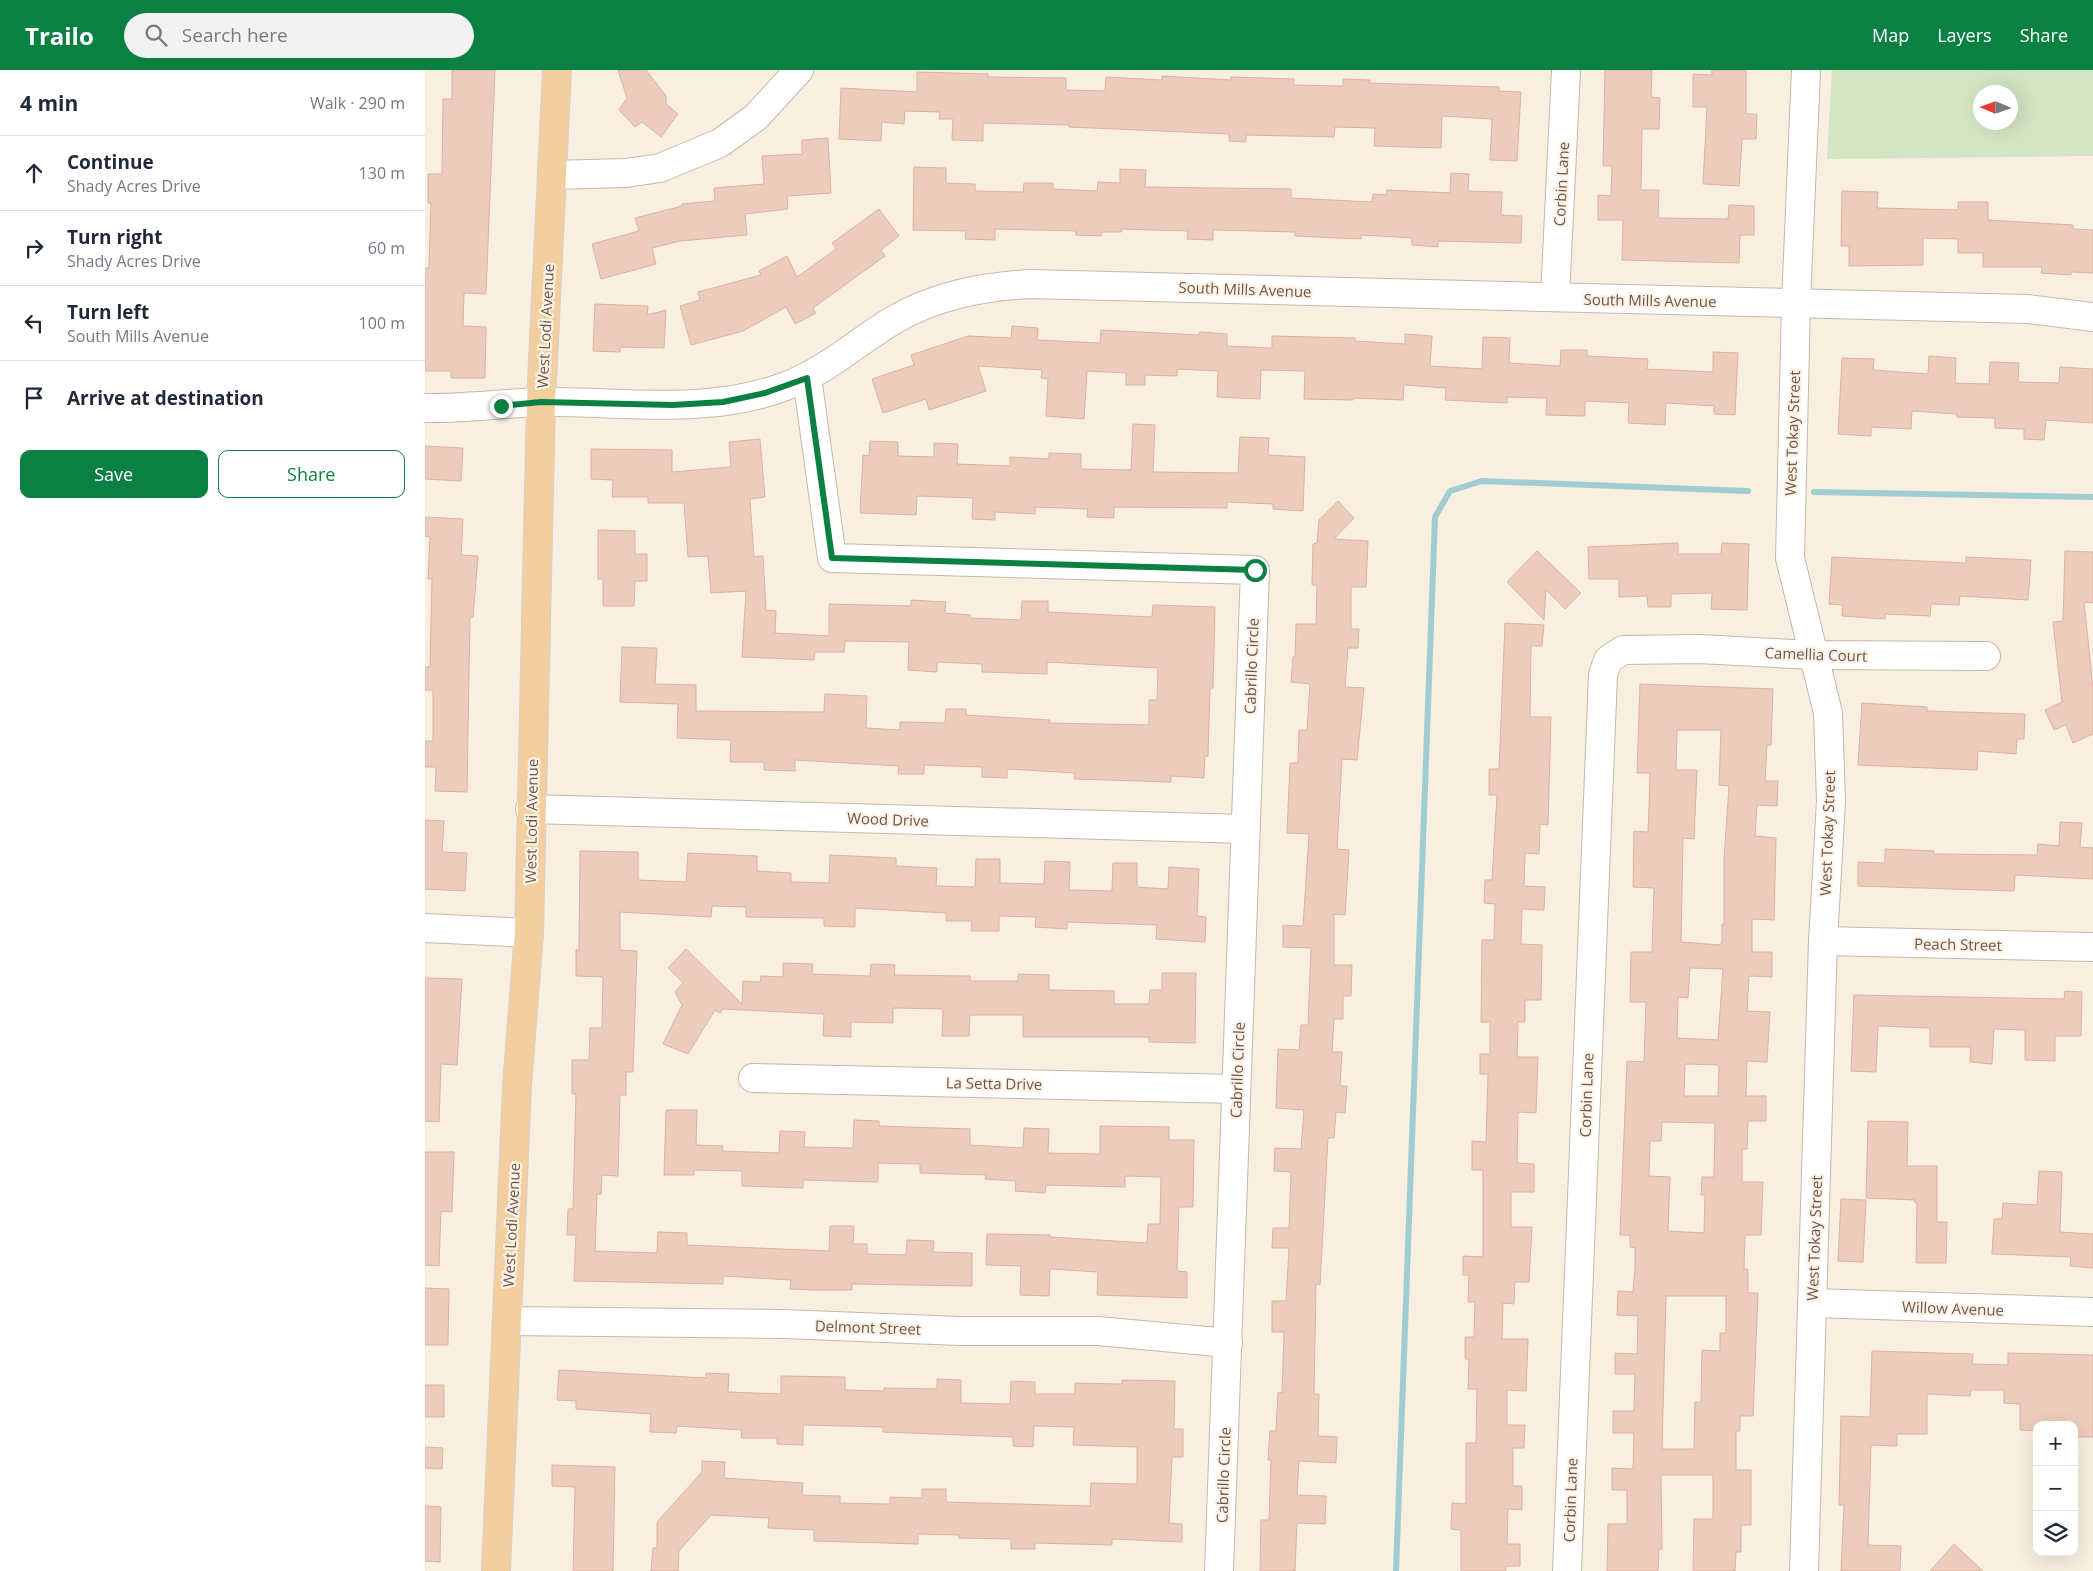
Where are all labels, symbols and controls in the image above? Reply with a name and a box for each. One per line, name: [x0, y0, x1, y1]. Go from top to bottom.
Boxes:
search box: [124, 13, 474, 58]
text: Trailo: [25, 19, 94, 52]
icon: search: [142, 21, 170, 49]
text: Search here: [182, 22, 288, 48]
text: Map: [1872, 23, 1909, 47]
text: Layers: [1937, 23, 1992, 47]
text: Share: [2020, 23, 2068, 47]
north arrow: [1973, 85, 2018, 130]
text: 4 min: [20, 89, 78, 117]
text: Walk · 290 m: [310, 92, 405, 114]
street label: Corbin Lane: [1549, 141, 1573, 227]
text: Continue: [67, 149, 154, 175]
icon: ahead: [20, 159, 48, 187]
text: 130 m: [359, 162, 405, 184]
text: Shady Acres Drive: [67, 175, 201, 197]
text: Turn right: [67, 224, 162, 250]
icon: right: [20, 234, 48, 262]
text: 60 m: [368, 237, 405, 259]
text: Shady Acres Drive: [67, 250, 201, 272]
street label: West Lodi Avenue: [532, 263, 558, 389]
street label: South Mills Avenue: [1178, 277, 1312, 301]
street label: South Mills Avenue: [1583, 289, 1717, 311]
text: Turn left: [67, 299, 149, 325]
icon: left: [20, 309, 48, 337]
text: 100 m: [359, 312, 405, 334]
text: South Mills Avenue: [67, 325, 209, 347]
street label: West Tokay Street: [1780, 370, 1804, 496]
icon: arrive: [20, 384, 48, 412]
text: Arrive at destination: [67, 385, 264, 411]
route end: [490, 395, 513, 418]
button: Save: [20, 450, 208, 498]
button: Share: [218, 450, 405, 498]
route start: [1244, 559, 1267, 582]
street label: Cabrillo Circle: [1239, 618, 1263, 714]
street label: Camellia Court: [1764, 642, 1868, 666]
street label: West Lodi Avenue: [520, 759, 542, 883]
street label: West Tokay Street: [1815, 770, 1839, 896]
street label: Wood Drive: [847, 808, 929, 830]
street label: Peach Street: [1914, 933, 2002, 955]
street label: Cabrillo Circle: [1225, 1022, 1249, 1118]
street label: Corbin Lane: [1575, 1052, 1597, 1138]
street label: La Setta Drive: [946, 1072, 1042, 1094]
street label: West Lodi Avenue: [498, 1162, 524, 1288]
street label: West Tokay Street: [1802, 1175, 1826, 1301]
street label: Willow Avenue: [1902, 1296, 2004, 1320]
street label: Delmont Street: [815, 1315, 921, 1339]
map controls: [2033, 1421, 2078, 1556]
button: +: [2033, 1421, 2078, 1466]
street label: Cabrillo Circle: [1211, 1427, 1235, 1523]
street label: Corbin Lane: [1559, 1457, 1581, 1543]
button: −: [2033, 1466, 2078, 1511]
button: layers: [2033, 1511, 2078, 1556]

